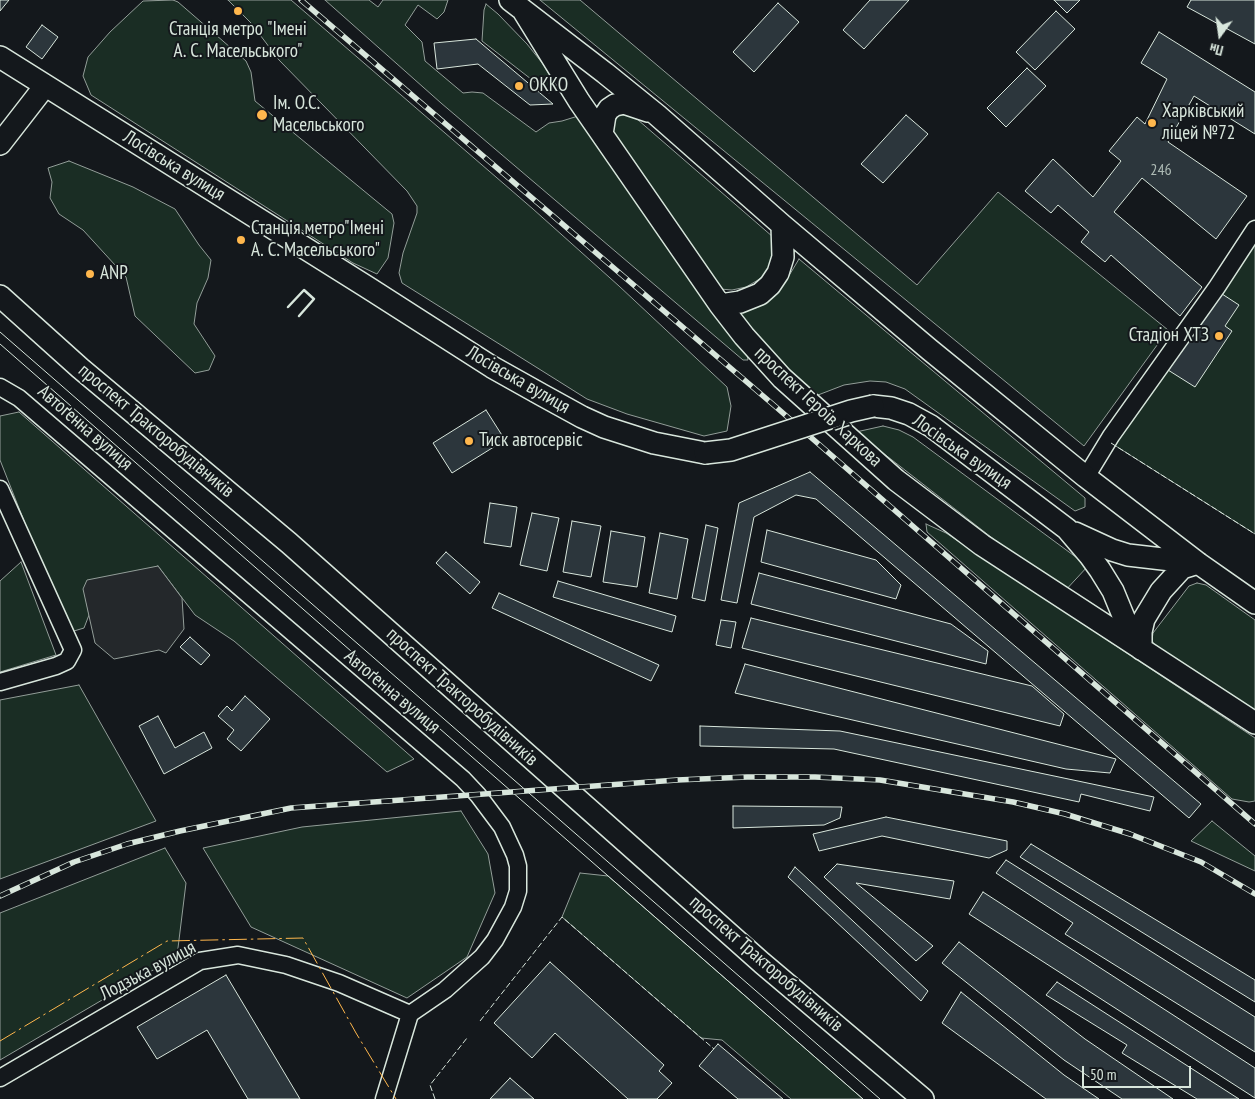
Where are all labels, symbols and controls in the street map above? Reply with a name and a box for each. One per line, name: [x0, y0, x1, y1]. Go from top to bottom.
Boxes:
marker: Станція метро "Імені А. С. Масельського": [232, 5, 244, 17]
north arrow: [1195, 10, 1245, 60]
place label: Станція метро "Імені А. С. Масельського": [169, 19, 307, 63]
text: Пн: [1208, 39, 1225, 60]
place label: ОККО: [529, 75, 568, 97]
marker: ОККО: [513, 80, 525, 92]
place label: Ім. О.С. Масельського: [273, 93, 364, 137]
place label: Харківський ліцей №72: [1162, 101, 1244, 145]
marker: Ім. О.С. Масельського: [255, 108, 269, 122]
marker: Харківський ліцей №72: [1146, 117, 1158, 129]
street label: Лосівська вулиця: [119, 126, 229, 206]
house number: 246: [1150, 160, 1172, 180]
place label: Станція метро"Імені А. С. Масельського": [251, 218, 384, 262]
marker: Станція метро"Імені А. С. Масельського": [235, 234, 247, 246]
place label: ANP: [100, 263, 128, 285]
marker: ANP: [84, 268, 96, 280]
place label: Стадіон ХТЗ: [1129, 325, 1209, 347]
marker: Стадіон ХТЗ: [1213, 330, 1225, 342]
street label: Лосівська вулиця: [462, 341, 574, 419]
street label: проспект Героїв Харкова: [749, 342, 887, 472]
street label: проспект Тракторобудівників: [74, 359, 238, 503]
street label: Автоґенна вулиця: [33, 381, 137, 475]
street label: Лосівська вулиця: [908, 410, 1016, 494]
place label: Тиск автосервіс: [479, 430, 583, 452]
marker: Тиск автосервіс: [463, 435, 475, 447]
street label: проспект Тракторобудівників: [381, 623, 543, 771]
street label: Автоґенна вулиця: [339, 645, 445, 739]
street label: проспект Тракторобудівників: [684, 891, 848, 1037]
street label: Лодзька вулиця: [96, 936, 200, 1006]
scale bar: [1085, 1056, 1194, 1088]
text: 50 m: [1090, 1065, 1116, 1084]

